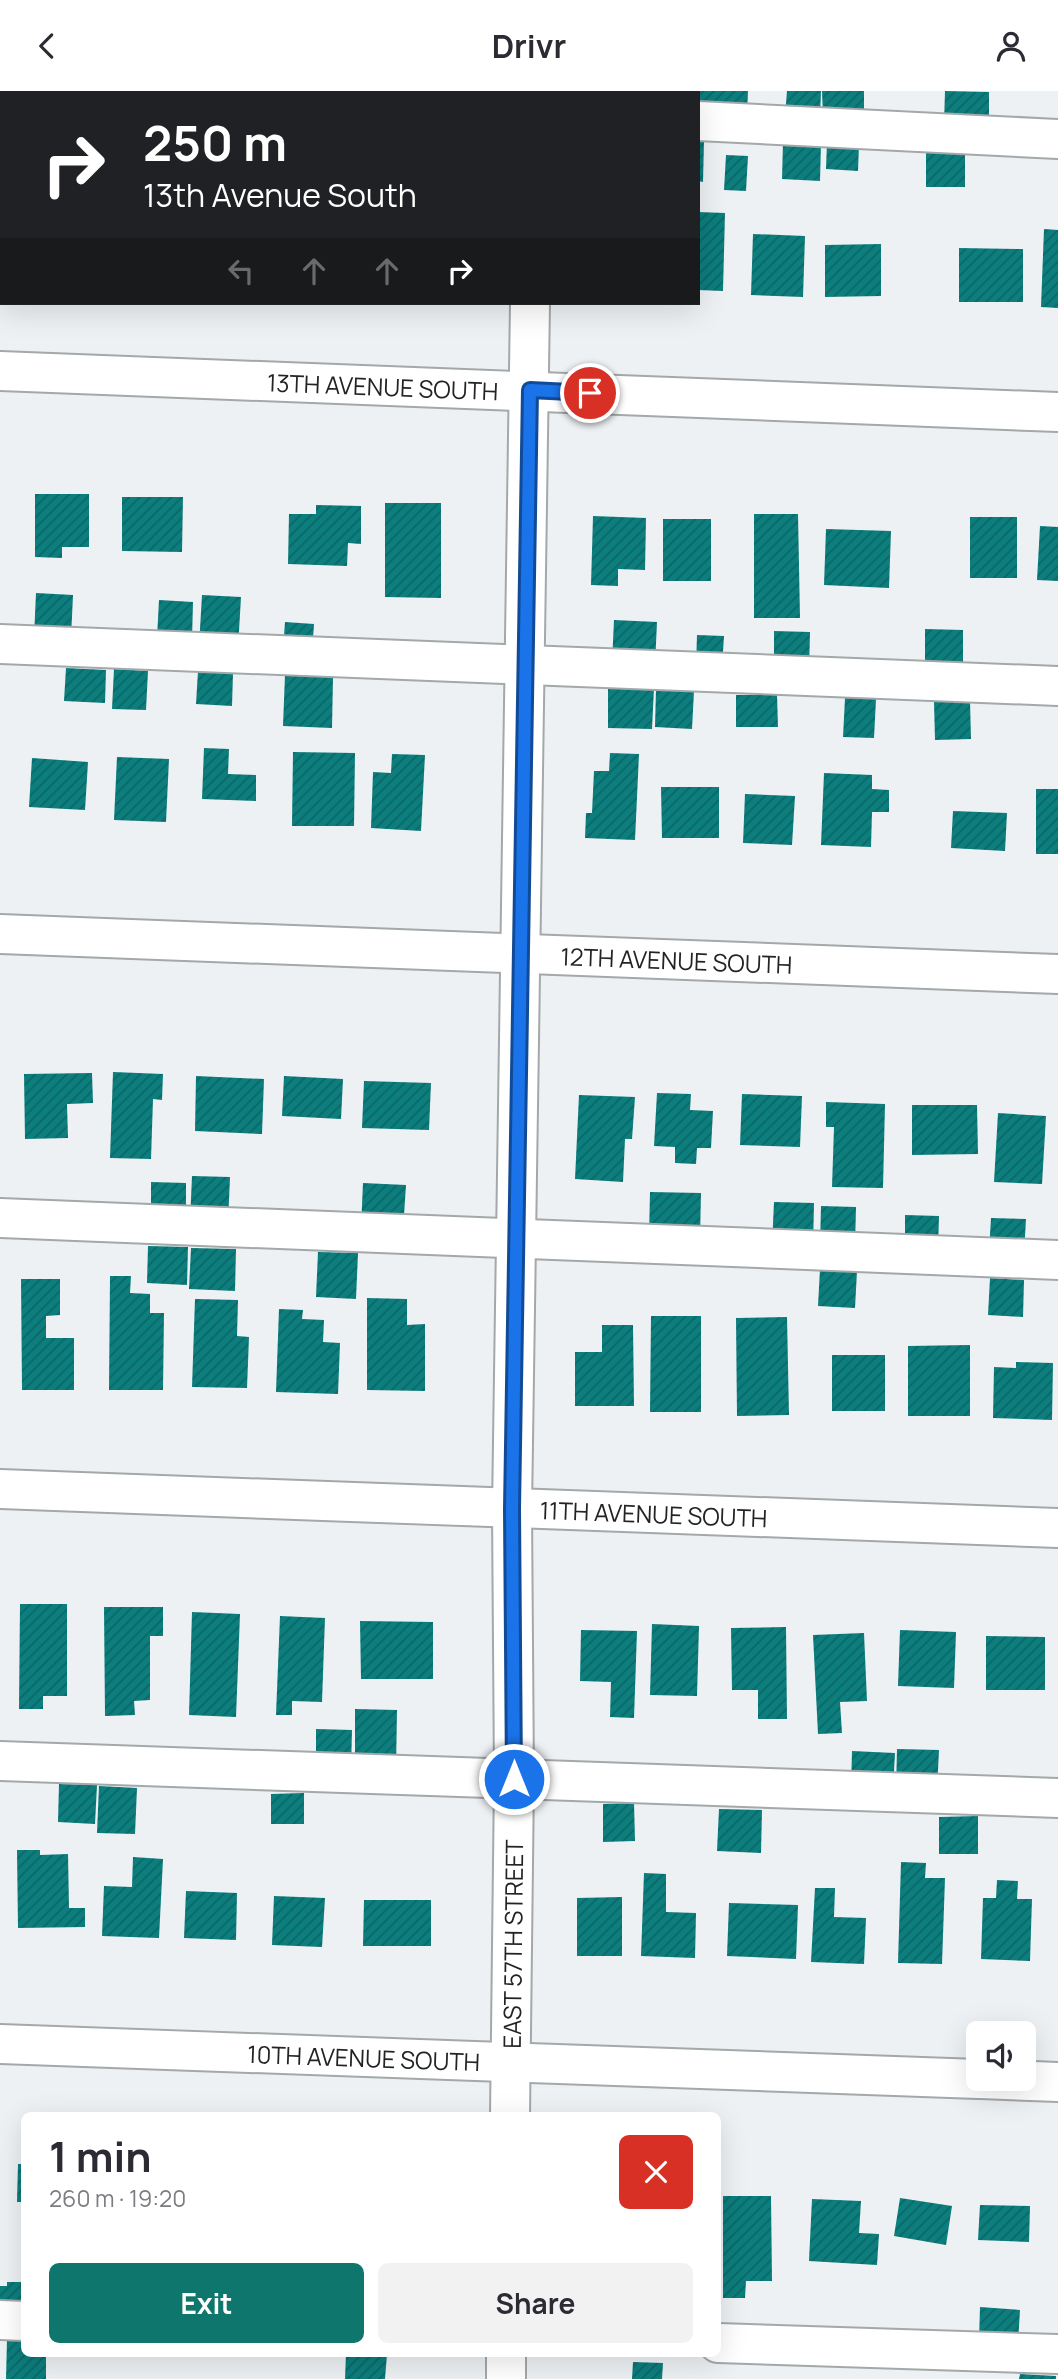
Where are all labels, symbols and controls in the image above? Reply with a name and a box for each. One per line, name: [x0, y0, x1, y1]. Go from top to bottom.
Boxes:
text: Drivr: [492, 24, 566, 68]
icon: back: [28, 27, 66, 65]
icon: person: [992, 27, 1030, 65]
text: 250 m: [143, 109, 287, 176]
icon: right: [28, 119, 119, 210]
text: 13th Avenue South: [143, 173, 417, 217]
icon: left: [222, 252, 260, 290]
icon: ahead: [295, 252, 333, 290]
icon: ahead: [368, 252, 406, 290]
icon: right: [441, 252, 479, 290]
pin: [560, 363, 620, 423]
street label: 13TH AVENUE SOUTH: [266, 365, 499, 407]
icon: arrive: [571, 374, 609, 412]
street label: 12TH AVENUE SOUTH: [560, 939, 793, 980]
street label: 11TH AVENUE SOUTH: [539, 1492, 768, 1534]
position arrow: [477, 1742, 551, 1816]
street label: EAST 57TH STREET: [494, 1839, 530, 2049]
map controls: [966, 2021, 1036, 2091]
button: sound: [966, 2021, 1036, 2091]
street label: 10TH AVENUE SOUTH: [247, 2036, 481, 2078]
text: 1 min: [49, 2127, 152, 2185]
button: close: [619, 2135, 693, 2209]
text: 260 m · 19:20: [49, 2182, 186, 2214]
button: Exit: [49, 2263, 364, 2343]
button: Share: [378, 2263, 693, 2343]

